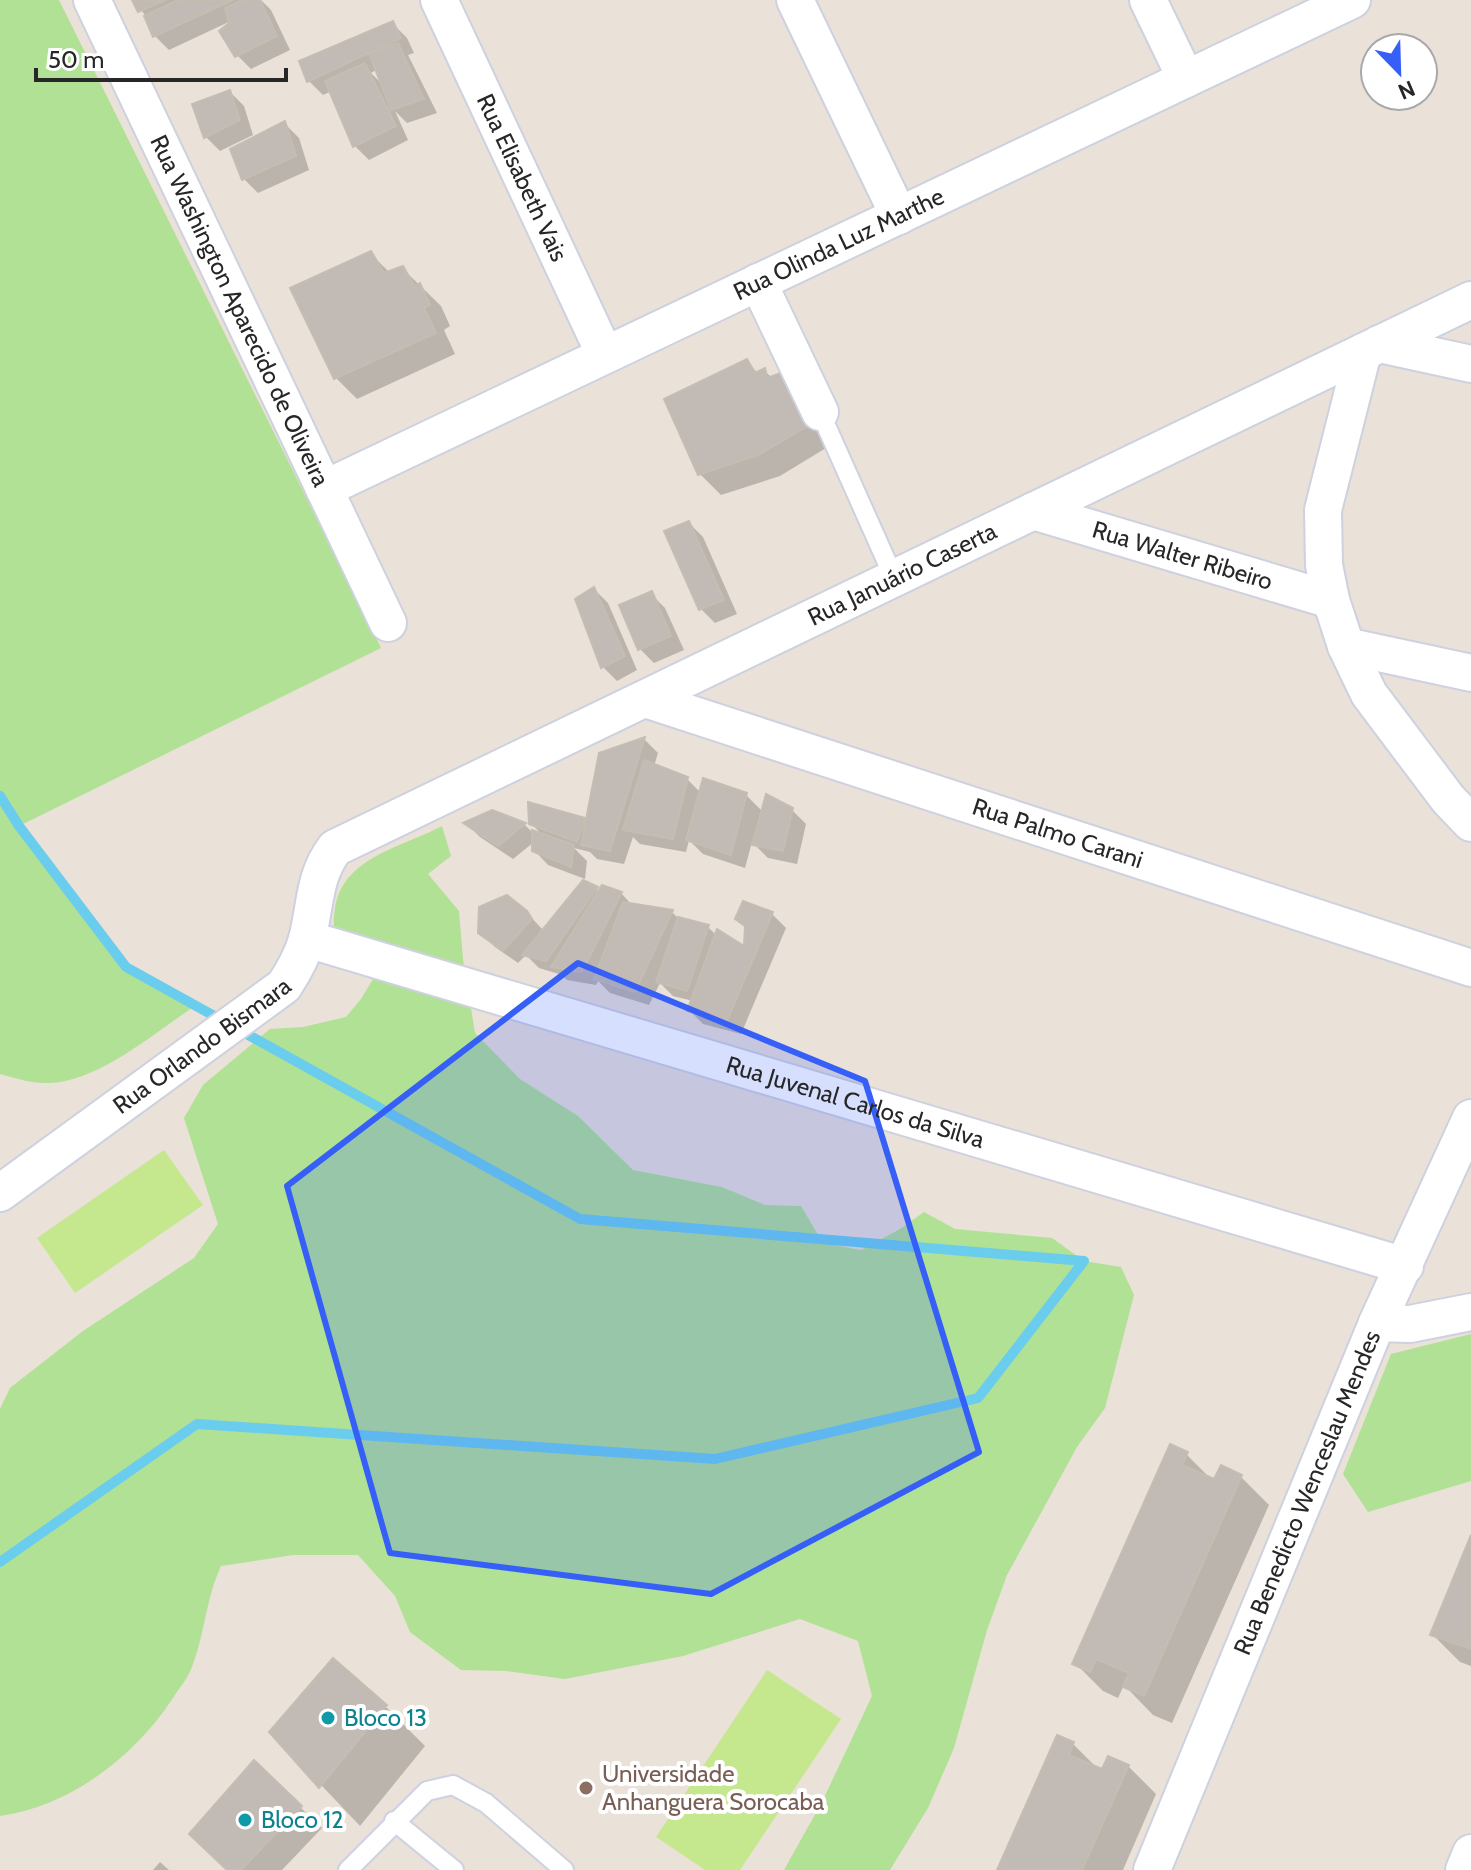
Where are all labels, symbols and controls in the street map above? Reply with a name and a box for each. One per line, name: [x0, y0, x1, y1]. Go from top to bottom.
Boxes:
scale bar: [36, 32, 286, 82]
north arrow: [1359, 32, 1439, 112]
text: 50 m: [48, 45, 104, 74]
text: N: [1394, 74, 1419, 105]
street label: Rua Elisabeth Vais: [471, 89, 574, 266]
street label: Rua Washington Aparecido de Oliveira: [144, 130, 336, 491]
street label: Rua Olinda Luz Marthe: [729, 181, 948, 306]
street label: Rua Walter Ribeiro: [1089, 515, 1276, 596]
street label: Rua Januário Caserta: [803, 516, 1001, 632]
street label: Rua Palmo Carani: [969, 792, 1147, 874]
street label: Rua Orlando Bismara: [107, 971, 297, 1120]
street label: Rua Juvenal Carlos da Silva: [723, 1050, 988, 1154]
street label: Rua Benedicto Wenceslau Mendes: [1227, 1326, 1386, 1659]
place label: Bloco 13: [344, 1703, 427, 1732]
marker: Bloco 13: [319, 1709, 337, 1727]
place label: Universidade Anhanguera Sorocaba: [602, 1759, 825, 1816]
marker: Universidade Anhanguera Sorocaba: [577, 1779, 595, 1797]
place label: Bloco 12: [261, 1805, 344, 1834]
marker: Bloco 12: [236, 1811, 254, 1829]

